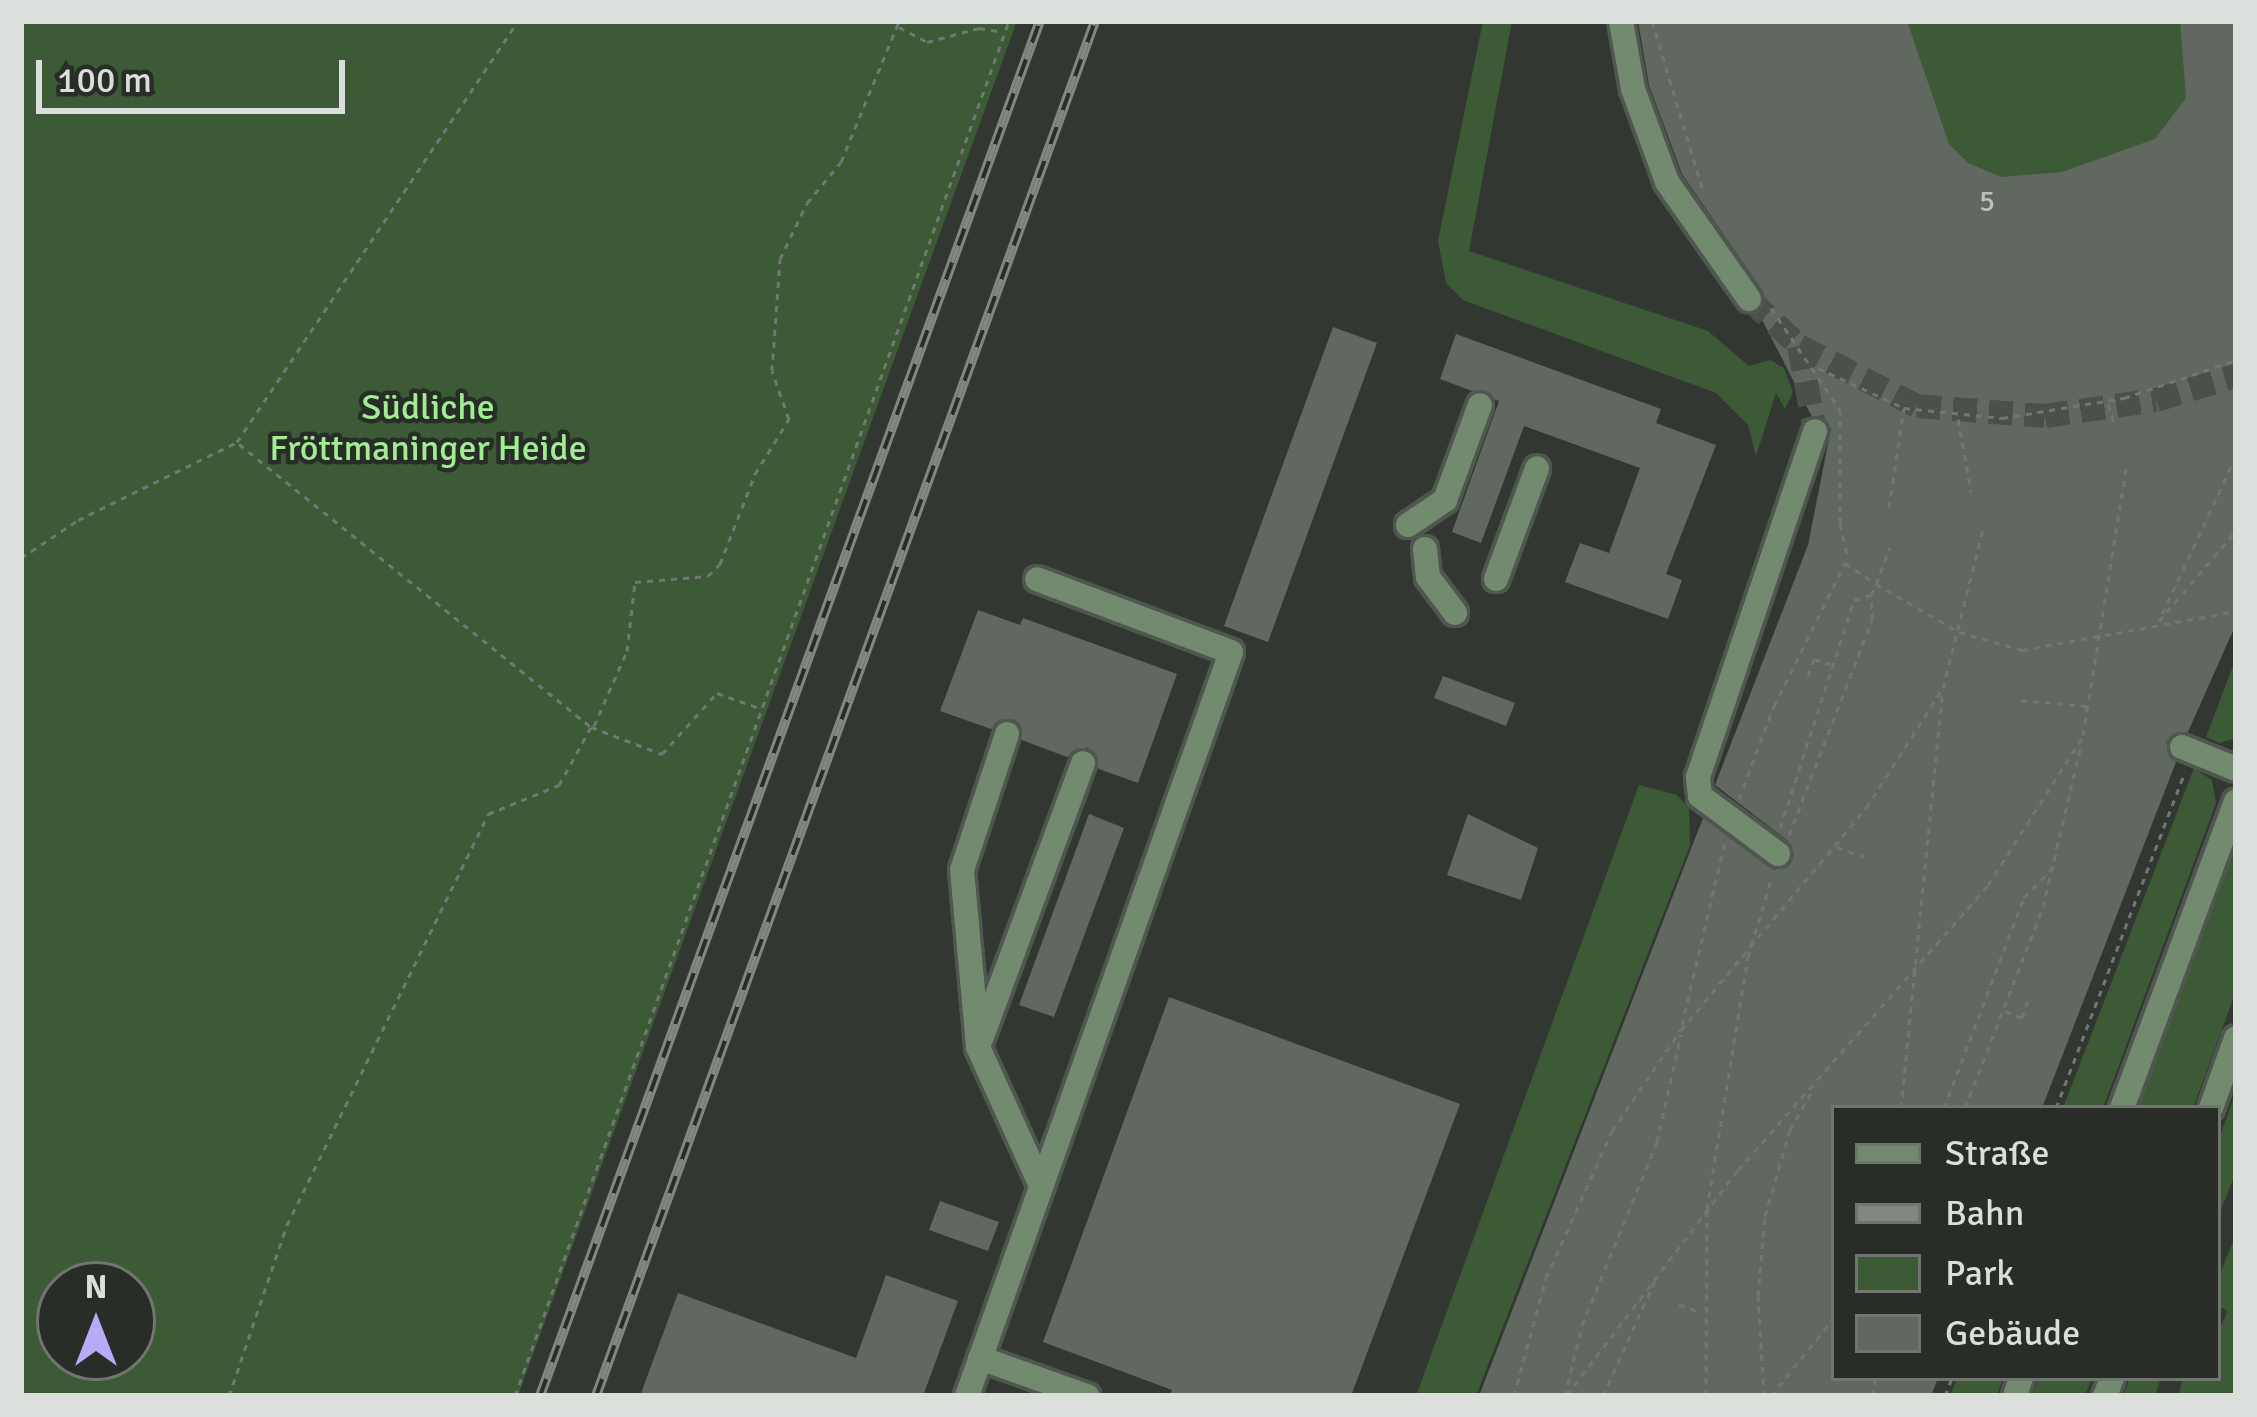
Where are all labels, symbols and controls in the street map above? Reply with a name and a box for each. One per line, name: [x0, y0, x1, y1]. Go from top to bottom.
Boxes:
scale bar: [42, 36, 351, 110]
text: 100 m: [57, 58, 152, 103]
house number: 5: [1979, 184, 1995, 220]
park label: Südliche Fröttmaninger Heide: [269, 385, 587, 470]
legend: [1831, 1105, 2221, 1381]
text: Straße: [1945, 1131, 2049, 1176]
text: Bahn: [1945, 1191, 2024, 1236]
text: Park: [1945, 1251, 2014, 1296]
north arrow: [36, 1261, 156, 1381]
text: N: [85, 1267, 107, 1308]
text: Gebäude: [1945, 1311, 2080, 1356]

